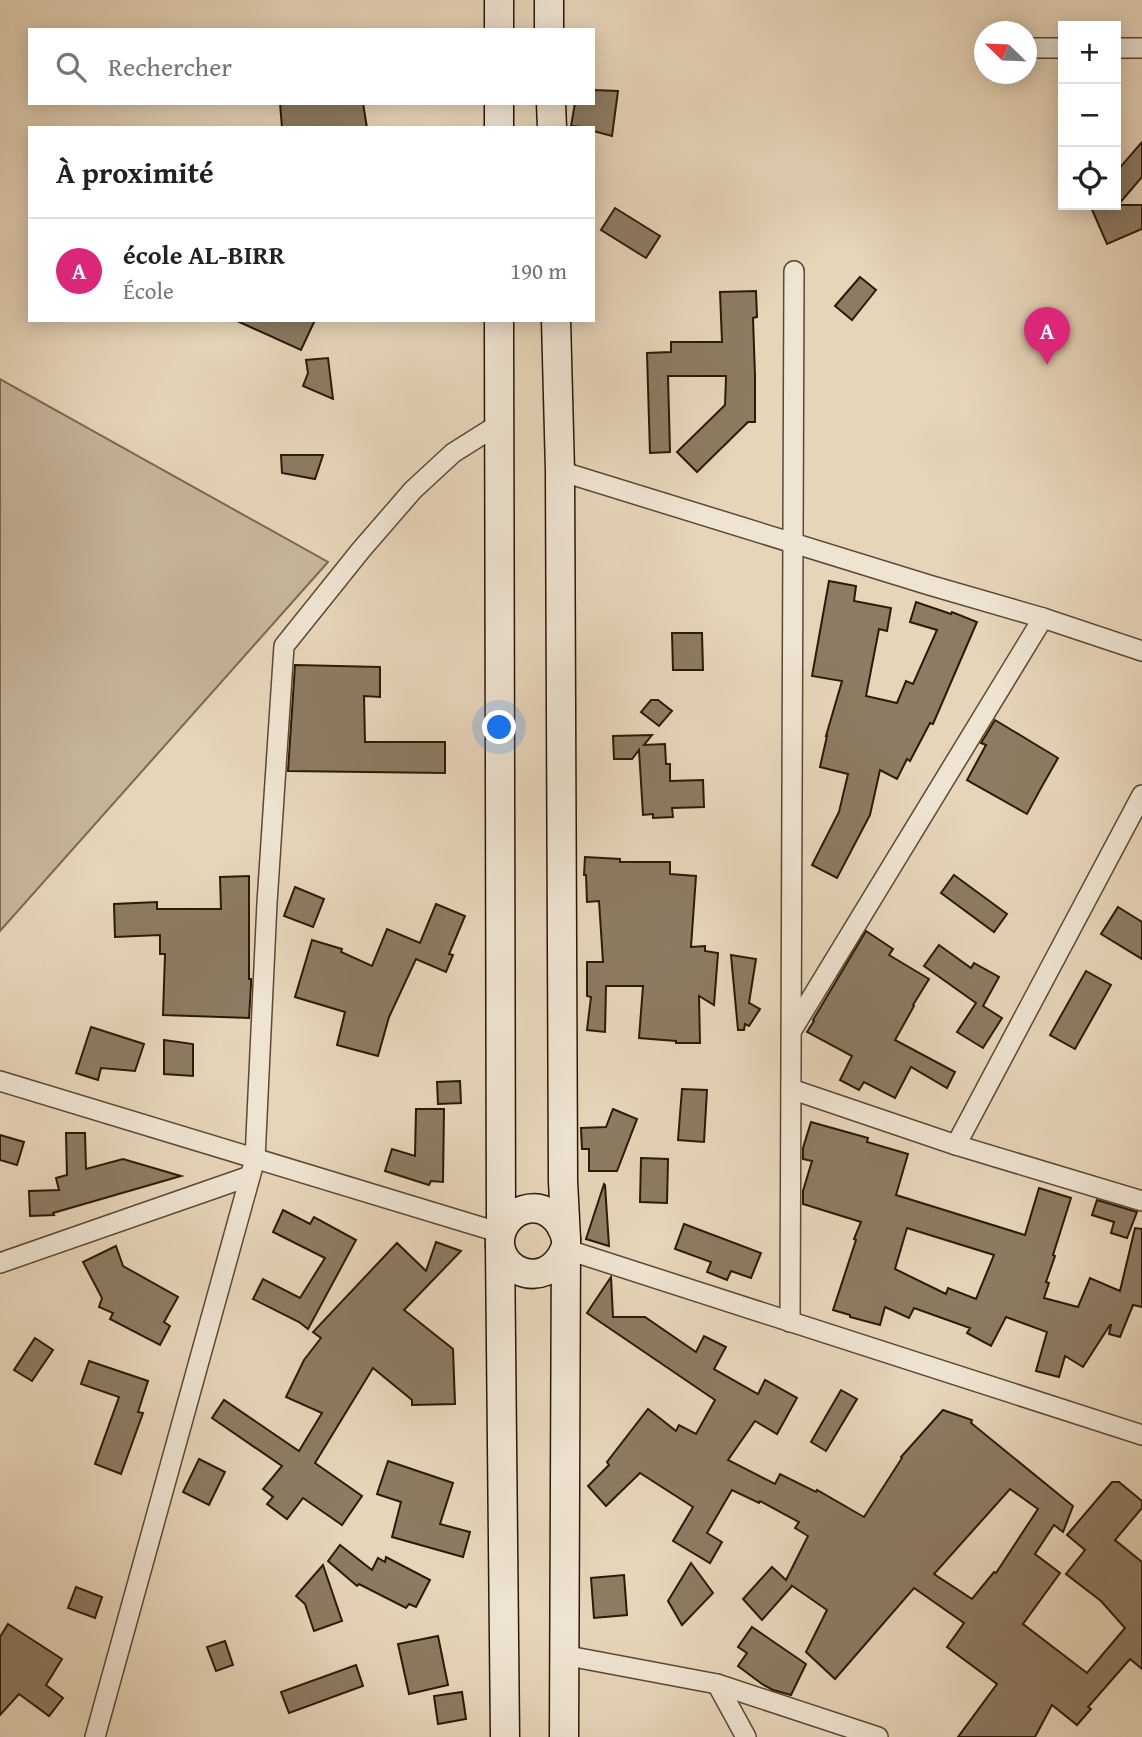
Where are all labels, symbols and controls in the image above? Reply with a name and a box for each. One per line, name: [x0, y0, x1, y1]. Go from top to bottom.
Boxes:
north arrow: [974, 21, 1037, 84]
map controls: [1058, 21, 1121, 210]
button: +: [1058, 21, 1121, 84]
search box: [28, 28, 595, 105]
text: Rechercher: [108, 47, 232, 86]
icon: search: [52, 48, 90, 86]
button: −: [1058, 84, 1121, 147]
button: locate: [1058, 147, 1121, 210]
text: À proximité: [56, 150, 214, 194]
text: école AL-BIRR: [123, 235, 285, 274]
text: A: [72, 254, 86, 287]
text: 190 m: [510, 254, 567, 287]
text: École: [123, 274, 174, 307]
pin: A: [1024, 307, 1070, 365]
your location: [482, 710, 516, 744]

